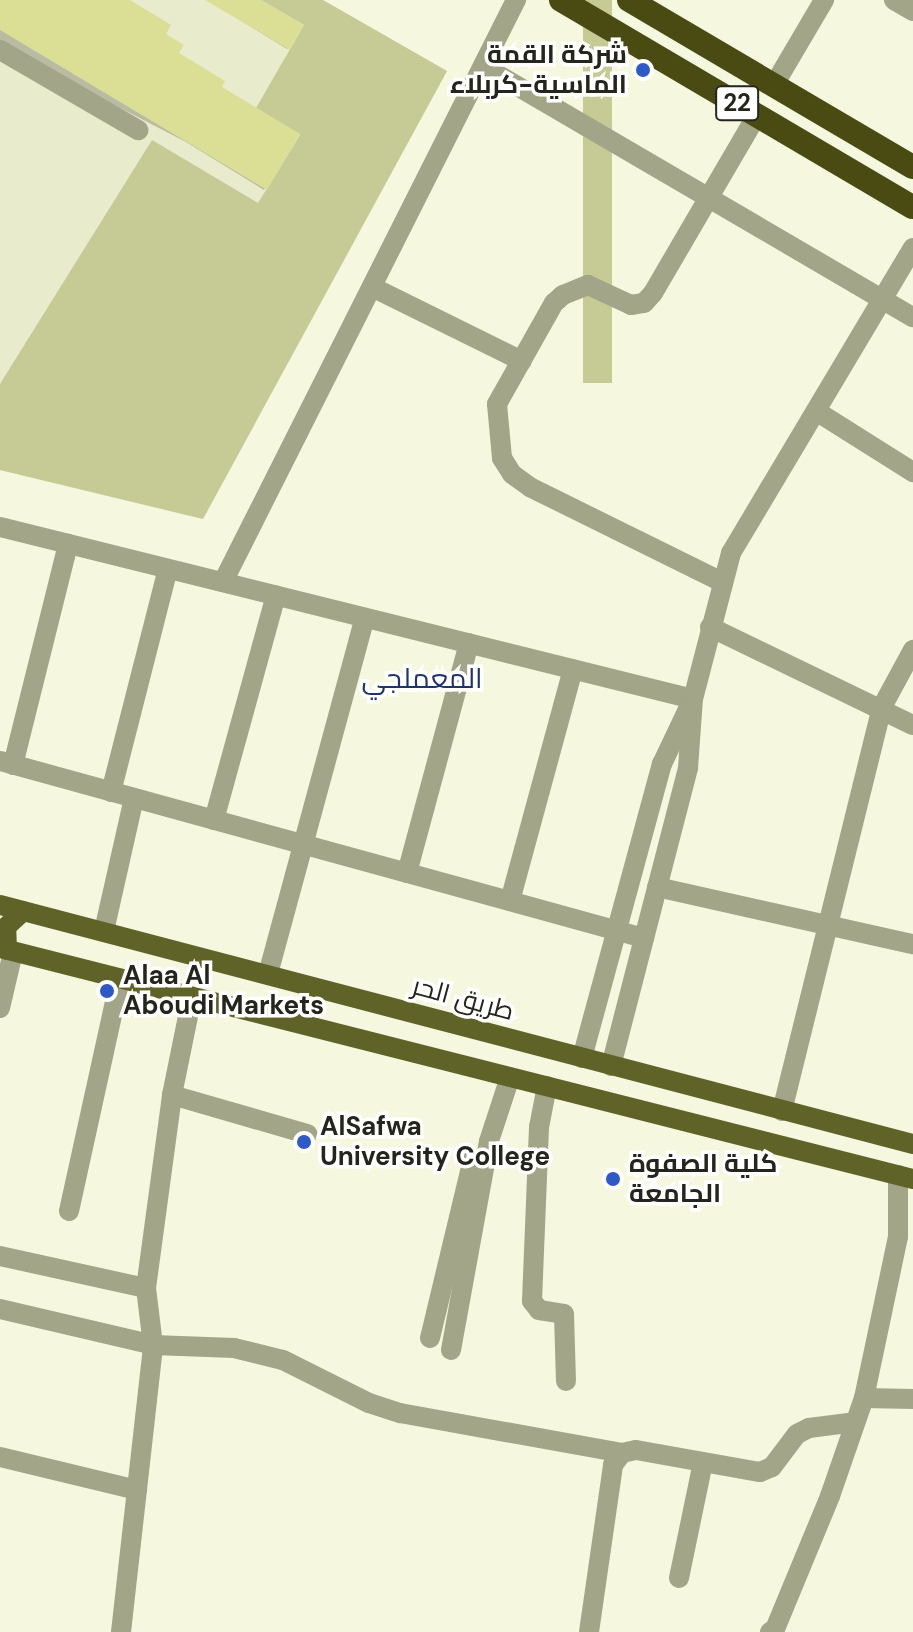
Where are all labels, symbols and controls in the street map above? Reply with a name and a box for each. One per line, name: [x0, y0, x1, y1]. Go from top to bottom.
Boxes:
place label: شركة القمة الماسية-كربلاء: [450, 39, 627, 100]
marker: شركة القمة الماسية-كربلاء: [634, 61, 652, 79]
road number: 22: [715, 83, 759, 123]
district label: المعملجي: [361, 662, 483, 696]
place label: Alaa Al Aboudi Markets: [123, 960, 324, 1022]
street label: طريق الحر: [409, 970, 517, 1028]
marker: Alaa Al Aboudi Markets: [98, 982, 116, 1000]
place label: AlSafwa University College: [320, 1111, 550, 1172]
marker: AlSafwa University College: [295, 1133, 313, 1151]
place label: كلية الصفوة الجامعة: [629, 1148, 777, 1210]
marker: كلية الصفوة الجامعة: [604, 1170, 622, 1188]

